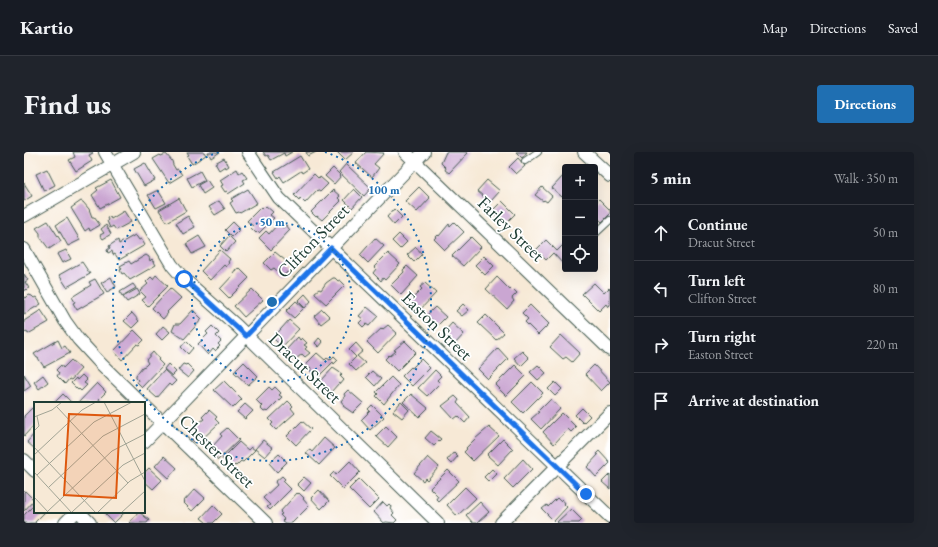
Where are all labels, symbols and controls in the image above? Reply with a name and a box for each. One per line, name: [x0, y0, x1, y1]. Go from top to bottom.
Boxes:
text: Kartio: [20, 15, 73, 40]
text: Map: [762, 19, 788, 37]
text: Directions: [810, 19, 866, 37]
text: Saved: [888, 19, 918, 37]
button: Directions: [817, 85, 914, 123]
text: Find us: [24, 86, 111, 122]
map controls: [562, 164, 598, 272]
button: +: [562, 164, 598, 200]
text: 5 min: [650, 167, 691, 189]
text: Walk · 350 m: [834, 170, 898, 187]
text: 100 m: [368, 182, 400, 198]
street label: Farley Street: [473, 191, 550, 266]
street label: Clifton Street: [272, 198, 354, 283]
button: −: [562, 200, 598, 236]
text: 50 m: [259, 214, 285, 230]
text: Continue: [688, 215, 748, 234]
icon: ahead: [650, 222, 672, 244]
text: 50 m: [873, 224, 898, 241]
text: Dracut Street: [688, 234, 755, 251]
button: locate: [562, 236, 598, 272]
route start: [175, 270, 193, 288]
text: Turn left: [688, 271, 745, 290]
icon: left: [650, 278, 672, 300]
text: 80 m: [873, 280, 898, 297]
street label: Easton Street: [397, 286, 478, 365]
text: Clifton Street: [688, 290, 756, 307]
centre of rings: [265, 295, 279, 309]
street label: Dracut Street: [264, 327, 347, 408]
text: Turn right: [688, 327, 756, 346]
icon: right: [650, 334, 672, 356]
text: 220 m: [867, 336, 898, 353]
text: Easton Street: [688, 346, 753, 363]
icon: arrive: [650, 390, 672, 412]
text: Arrive at destination: [688, 391, 819, 410]
inset map: [34, 402, 145, 513]
street label: Chester Street: [175, 409, 260, 493]
route end: [577, 485, 595, 503]

